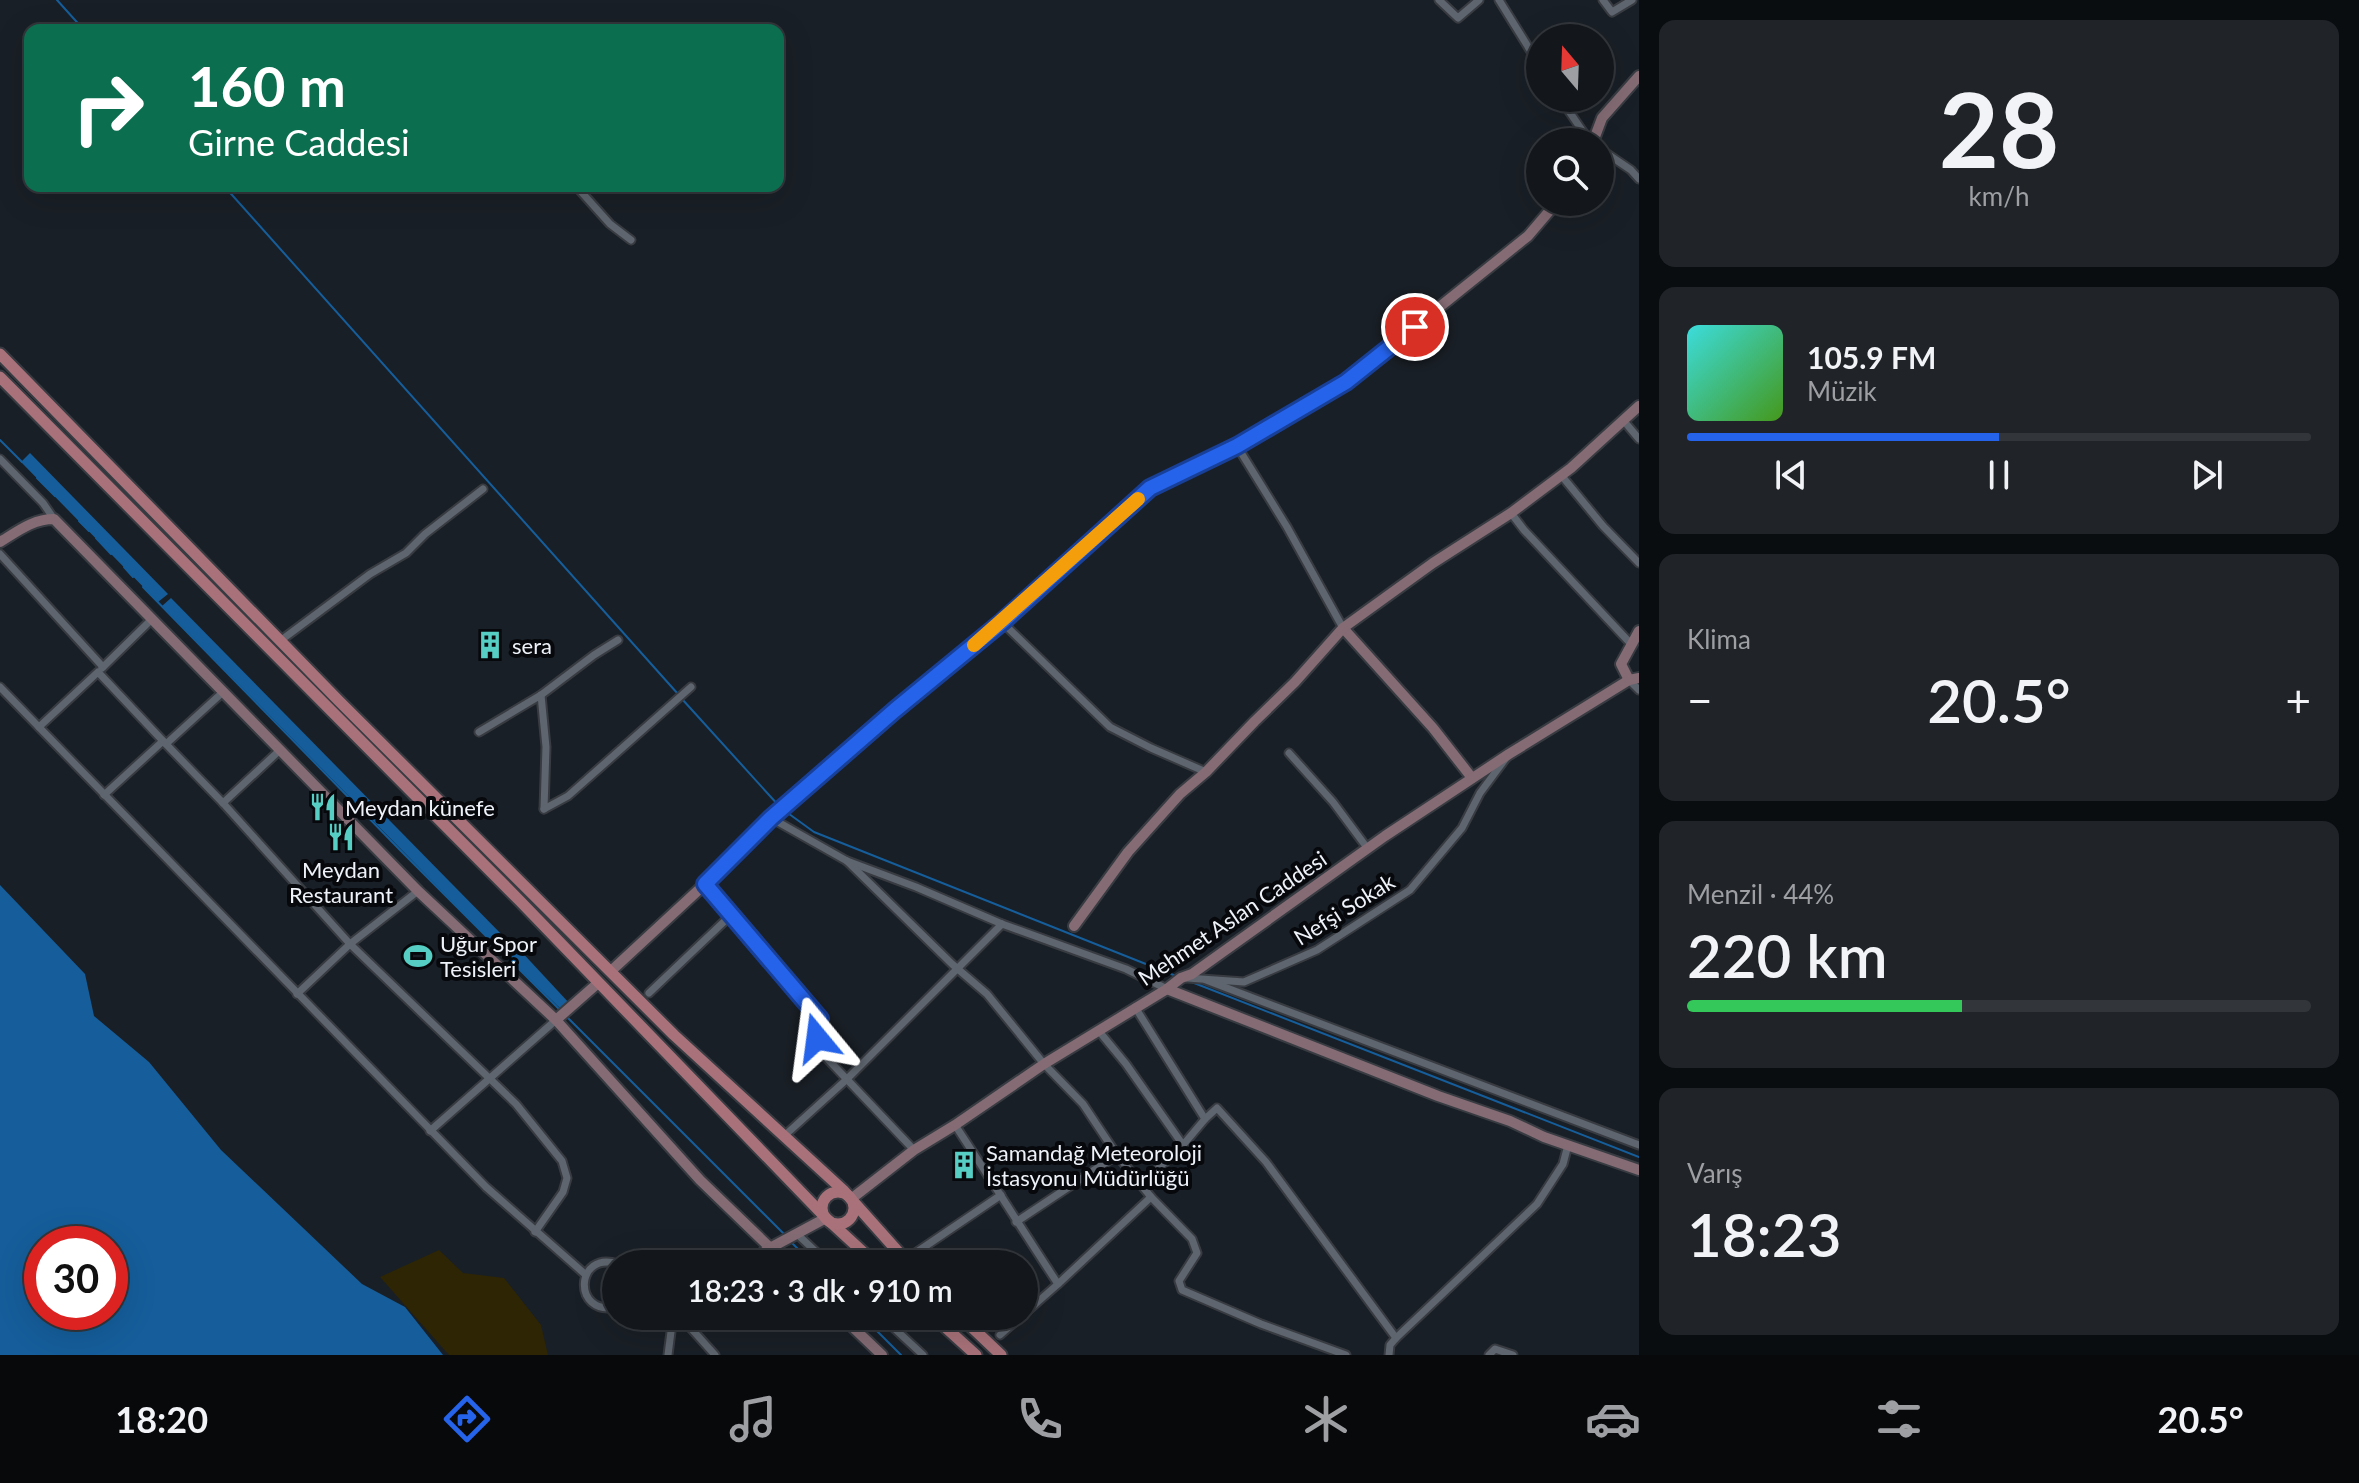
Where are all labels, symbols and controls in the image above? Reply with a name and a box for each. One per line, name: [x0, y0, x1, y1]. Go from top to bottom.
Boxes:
north arrow: [1526, 24, 1614, 112]
map controls: [1526, 24, 1614, 216]
text: 160 m: [188, 52, 346, 119]
icon: right: [56, 56, 160, 160]
text: 28: [1939, 65, 2059, 190]
text: Girne Caddesi: [188, 120, 410, 164]
button: search: [1526, 128, 1614, 216]
text: km/h: [1969, 180, 2029, 212]
pin: [1381, 293, 1449, 361]
icon: arrive: [1393, 305, 1437, 349]
text: 105.9 FM: [1807, 339, 1936, 375]
text: Müzik: [1807, 375, 1877, 407]
icon: previous: [1769, 453, 1813, 497]
icon: pause: [1977, 453, 2021, 497]
icon: next: [2185, 453, 2229, 497]
text: Klima: [1687, 623, 1751, 655]
building icon: sera: [475, 630, 505, 660]
place label: sera: [512, 632, 552, 659]
text: 20.5°: [1927, 664, 2071, 736]
text: −: [1687, 674, 1713, 726]
text: +: [2285, 674, 2311, 726]
restaurant icon: Meydan künefe: [308, 792, 338, 822]
place label: Meydan künefe: [345, 794, 495, 821]
restaurant icon: Meydan Restaurant: [326, 822, 356, 852]
street label: Mehmet Aslan Caddesi: [1133, 845, 1331, 991]
place label: Meydan Restaurant: [289, 856, 393, 908]
street label: Nefşi Sokak: [1289, 867, 1400, 951]
text: Menzil · 44%: [1687, 878, 1834, 910]
text: 220 km: [1687, 919, 1888, 991]
place label: Uğur Spor Tesisleri: [440, 930, 537, 982]
sports icon: Uğur Spor Tesisleri: [403, 941, 433, 971]
position arrow: [775, 996, 859, 1080]
place label: Samandağ Meteoroloji İstasyonu Müdürlüğü: [986, 1139, 1202, 1191]
building icon: Samandağ Meteoroloji İstasyonu Müdürlüğü: [949, 1150, 979, 1180]
text: Varış: [1687, 1157, 1743, 1189]
text: 18:23: [1687, 1198, 1841, 1270]
speed limit sign: 30: [24, 1226, 128, 1330]
text: 18:23 · 3 dk · 910 m: [687, 1272, 953, 1308]
icon: directions: [439, 1391, 495, 1447]
icon: music: [725, 1391, 781, 1447]
icon: phone: [1012, 1391, 1068, 1447]
icon: climate: [1298, 1391, 1354, 1447]
icon: car: [1585, 1391, 1641, 1447]
icon: filters: [1871, 1391, 1927, 1447]
text: 18:20: [115, 1397, 208, 1441]
text: 20.5°: [2158, 1397, 2244, 1441]

